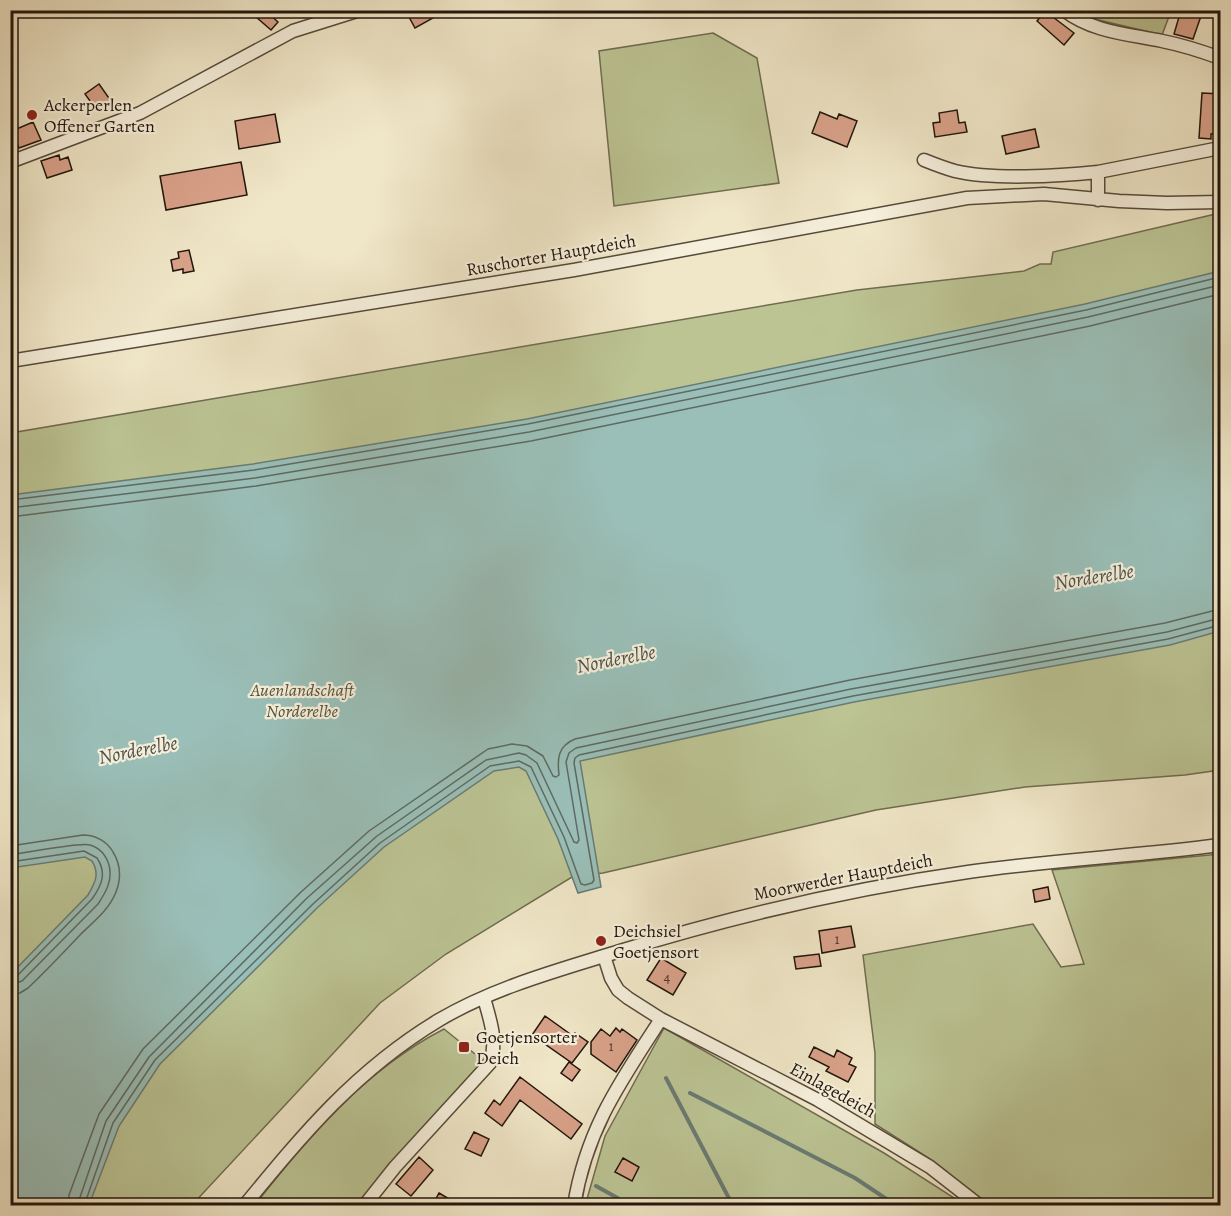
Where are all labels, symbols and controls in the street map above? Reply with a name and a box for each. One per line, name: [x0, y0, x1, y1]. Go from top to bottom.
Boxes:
place label: Ackerperlen Offener Garten: [43, 93, 155, 138]
marker: Ackerperlen Offener Garten: [25, 108, 39, 122]
street label: Ruschorter Hauptdeich: [464, 228, 638, 282]
water label: Norderelbe: [1052, 557, 1136, 597]
water label: Norderelbe: [574, 638, 658, 680]
park label: Auenlandschaft Norderelbe: [249, 678, 354, 723]
water label: Norderelbe: [96, 729, 180, 771]
street label: Moorwerder Hauptdeich: [751, 848, 935, 906]
place label: Deichsiel Goetjensort: [613, 919, 699, 964]
house number: 1: [834, 929, 840, 949]
marker: Deichsiel Goetjensort: [594, 934, 608, 948]
house number: 4: [664, 967, 671, 987]
place label: Goetjensorter Deich: [476, 1025, 577, 1070]
house number: 1: [608, 1036, 614, 1056]
marker: Goetjensorter Deich: [457, 1040, 471, 1054]
street label: Einlagedeich: [786, 1056, 881, 1124]

